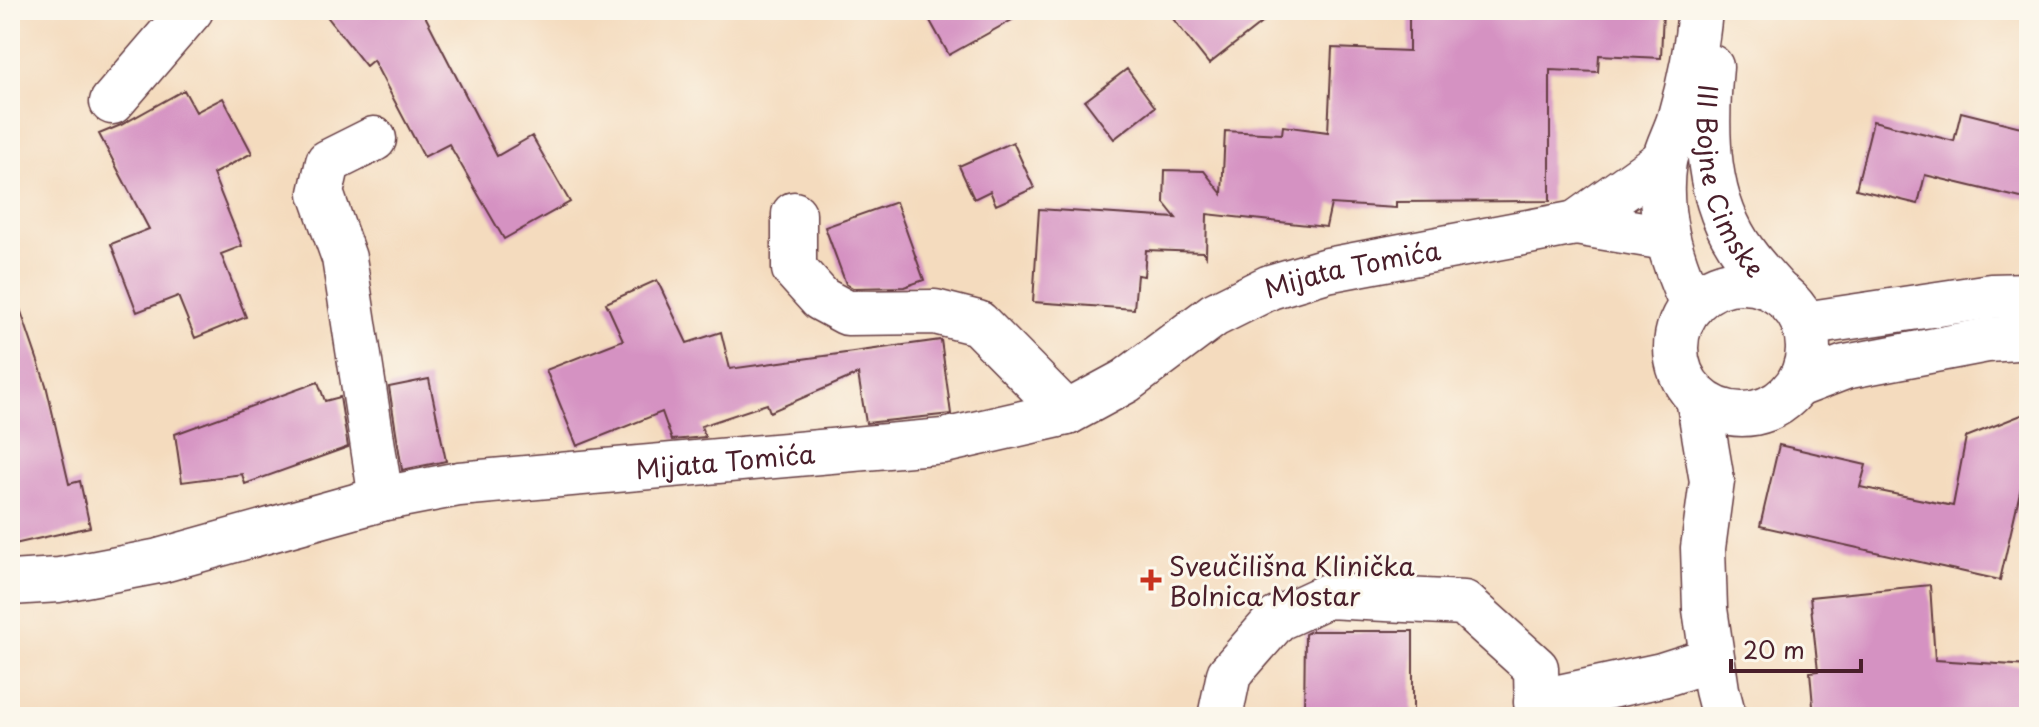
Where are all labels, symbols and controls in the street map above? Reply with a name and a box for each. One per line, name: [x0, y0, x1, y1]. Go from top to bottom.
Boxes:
street label: III Bojne Cimske: [1689, 83, 1775, 285]
street label: Mijata Tomića: [1259, 229, 1444, 307]
street label: Mijata Tomića: [634, 433, 817, 488]
place label: Sveučilišna Klinička Bolnica Mostar: [1169, 546, 1416, 615]
marker: Sveučilišna Klinička Bolnica Mostar: [1140, 569, 1162, 591]
scale bar: [1731, 623, 1861, 673]
text: 20 m: [1743, 631, 1805, 667]

